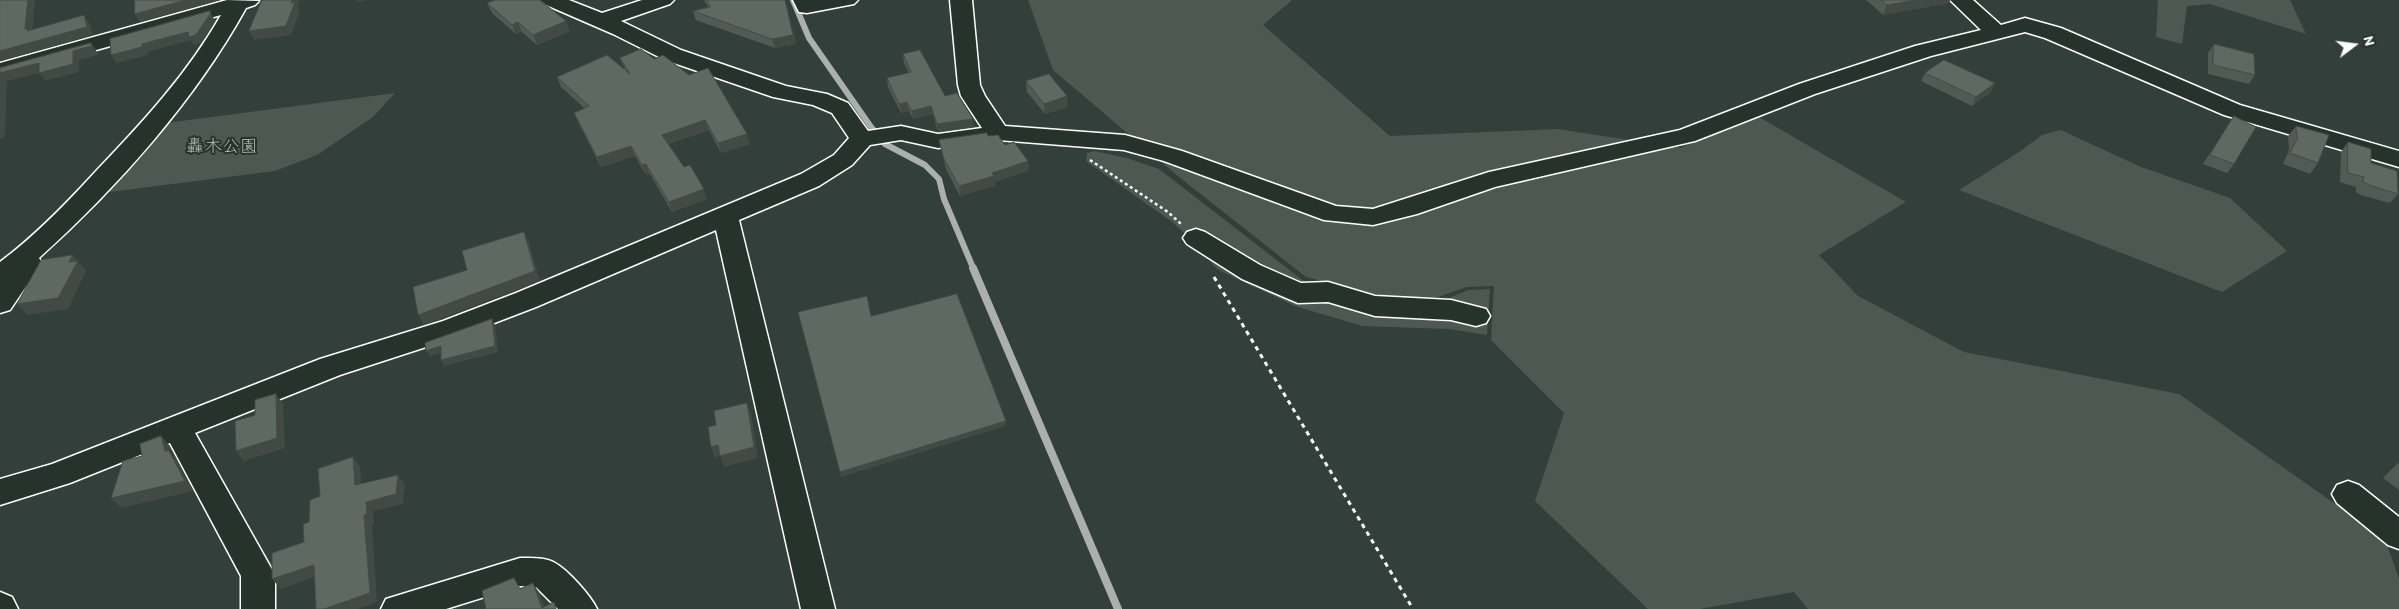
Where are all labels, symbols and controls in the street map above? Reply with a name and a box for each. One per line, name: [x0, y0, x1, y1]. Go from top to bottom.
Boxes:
north arrow: [2329, 20, 2379, 70]
text: N: [2360, 34, 2378, 48]
park label: 轟木公園: [186, 136, 258, 158]

